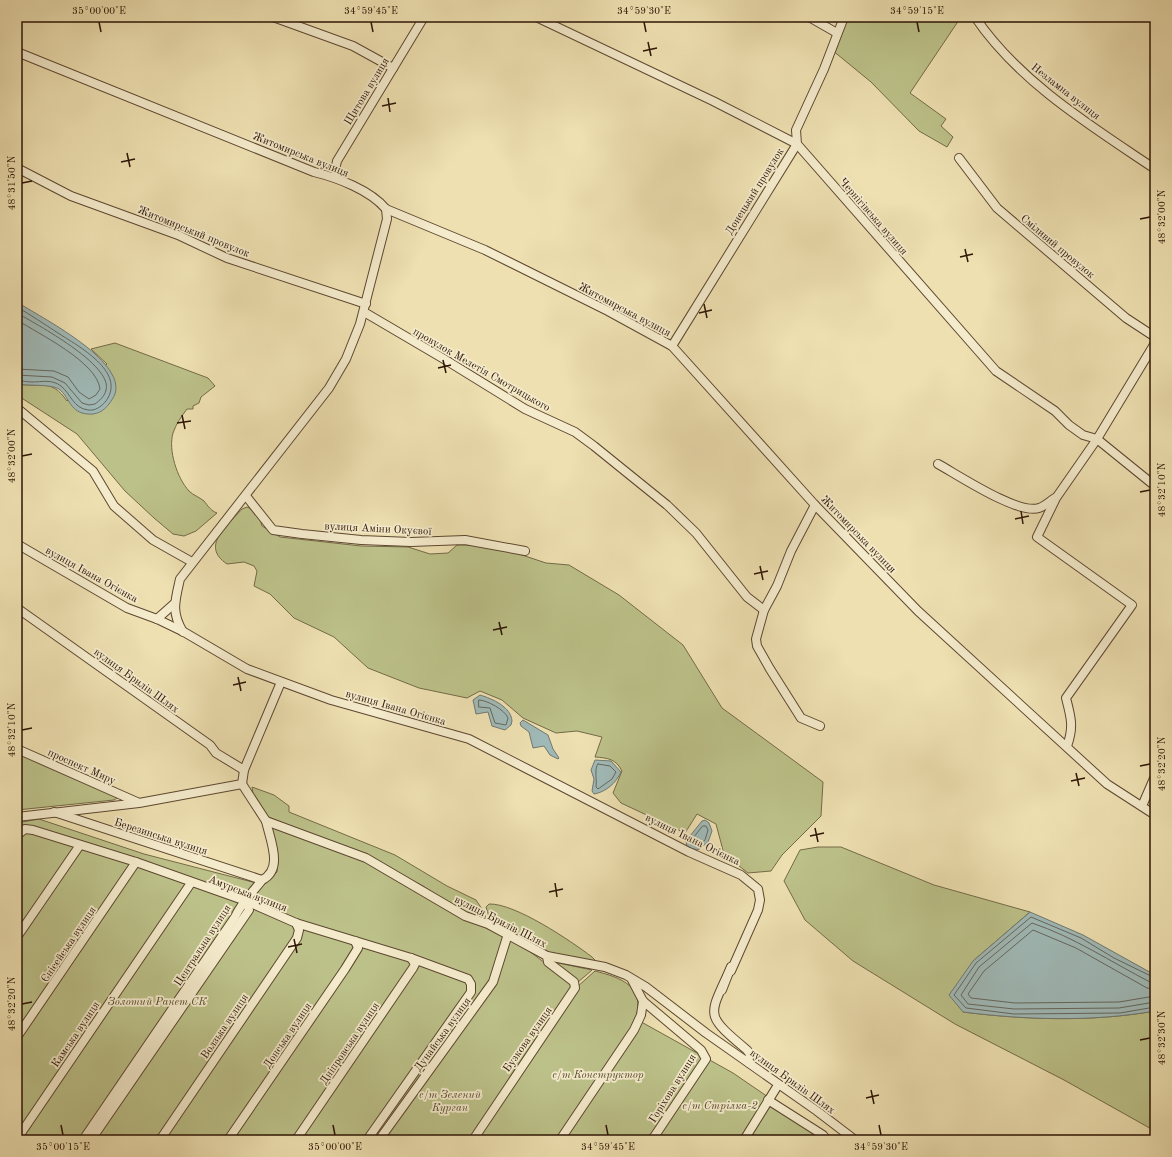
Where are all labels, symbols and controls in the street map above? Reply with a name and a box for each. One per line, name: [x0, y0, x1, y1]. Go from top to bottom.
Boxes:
text: 35°00'00"E: [72, 6, 126, 16]
text: 34°59'45"E: [344, 6, 398, 16]
text: 34°59'30"E: [617, 6, 671, 16]
text: 34°59'15"E: [890, 6, 944, 16]
street label: Щитова вулиця: [343, 56, 392, 127]
street label: Незламна вулиця: [1029, 62, 1102, 123]
street label: Житомирська вулиця: [251, 131, 350, 180]
street label: Донецький провулок: [724, 146, 787, 237]
text: 48°31'50"N: [7, 155, 17, 210]
street label: Чернігівська вулиця: [837, 176, 909, 258]
text: 48°32'00"N: [1157, 189, 1167, 244]
street label: Житомирський провулок: [136, 205, 251, 260]
street label: Сміливий провулок: [1018, 213, 1096, 281]
street label: Житомирська вулиця: [576, 281, 672, 339]
street label: провулок Мелетія Смотрицького: [411, 326, 552, 414]
text: 48°32'00"N: [7, 428, 17, 483]
text: 48°32'10"N: [1157, 462, 1167, 517]
street label: Житомирська вулиця: [818, 494, 898, 576]
street label: вулиця Аміни Окуєвої: [324, 521, 433, 538]
street label: вулиця Івана Огієнка: [43, 545, 140, 606]
street label: вулиця Брилів Шлях: [92, 647, 181, 716]
street label: вулиця Івана Огієнка: [344, 689, 448, 728]
text: 48°32'10"N: [7, 702, 17, 757]
text: 48°32'20"N: [1157, 736, 1167, 791]
street label: проспект Миру: [46, 747, 117, 787]
street label: вулиця Івана Огієнка: [643, 813, 742, 868]
street label: Березинська вулиця: [113, 817, 209, 858]
street label: Амурська вулиця: [207, 874, 289, 915]
street label: вулиця Брилів Шлях: [452, 894, 549, 951]
street label: Центральна вулиця: [173, 903, 234, 988]
street label: Єнісейська вулиця: [40, 905, 99, 985]
text: 48°32'20"N: [7, 976, 17, 1031]
street label: Волзька вулиця: [200, 992, 251, 1061]
park label: Золотий Ранет СК: [108, 996, 207, 1008]
street label: Дунайська вулиця: [413, 996, 474, 1074]
street label: Камська вулиця: [50, 1000, 102, 1070]
street label: Дніпровська вулиця: [319, 1000, 382, 1087]
street label: Донська вулиця: [262, 1001, 314, 1071]
street label: Бузкова вулиця: [502, 1005, 555, 1075]
text: 48°32'30"N: [1157, 1010, 1167, 1065]
street label: вулиця Брилів Шлях: [748, 1048, 837, 1117]
street label: Горіхова вулиця: [648, 1052, 699, 1125]
park label: с/т Конструктор: [552, 1070, 644, 1081]
park label: с/т Зелений Курган: [419, 1089, 482, 1114]
park label: с/т Стрілка-2: [682, 1101, 758, 1112]
text: 35°00'15"E: [36, 1142, 90, 1152]
text: 35°00'00"E: [308, 1142, 362, 1152]
text: 34°59'45"E: [581, 1142, 635, 1152]
text: 34°59'30"E: [854, 1142, 908, 1152]

